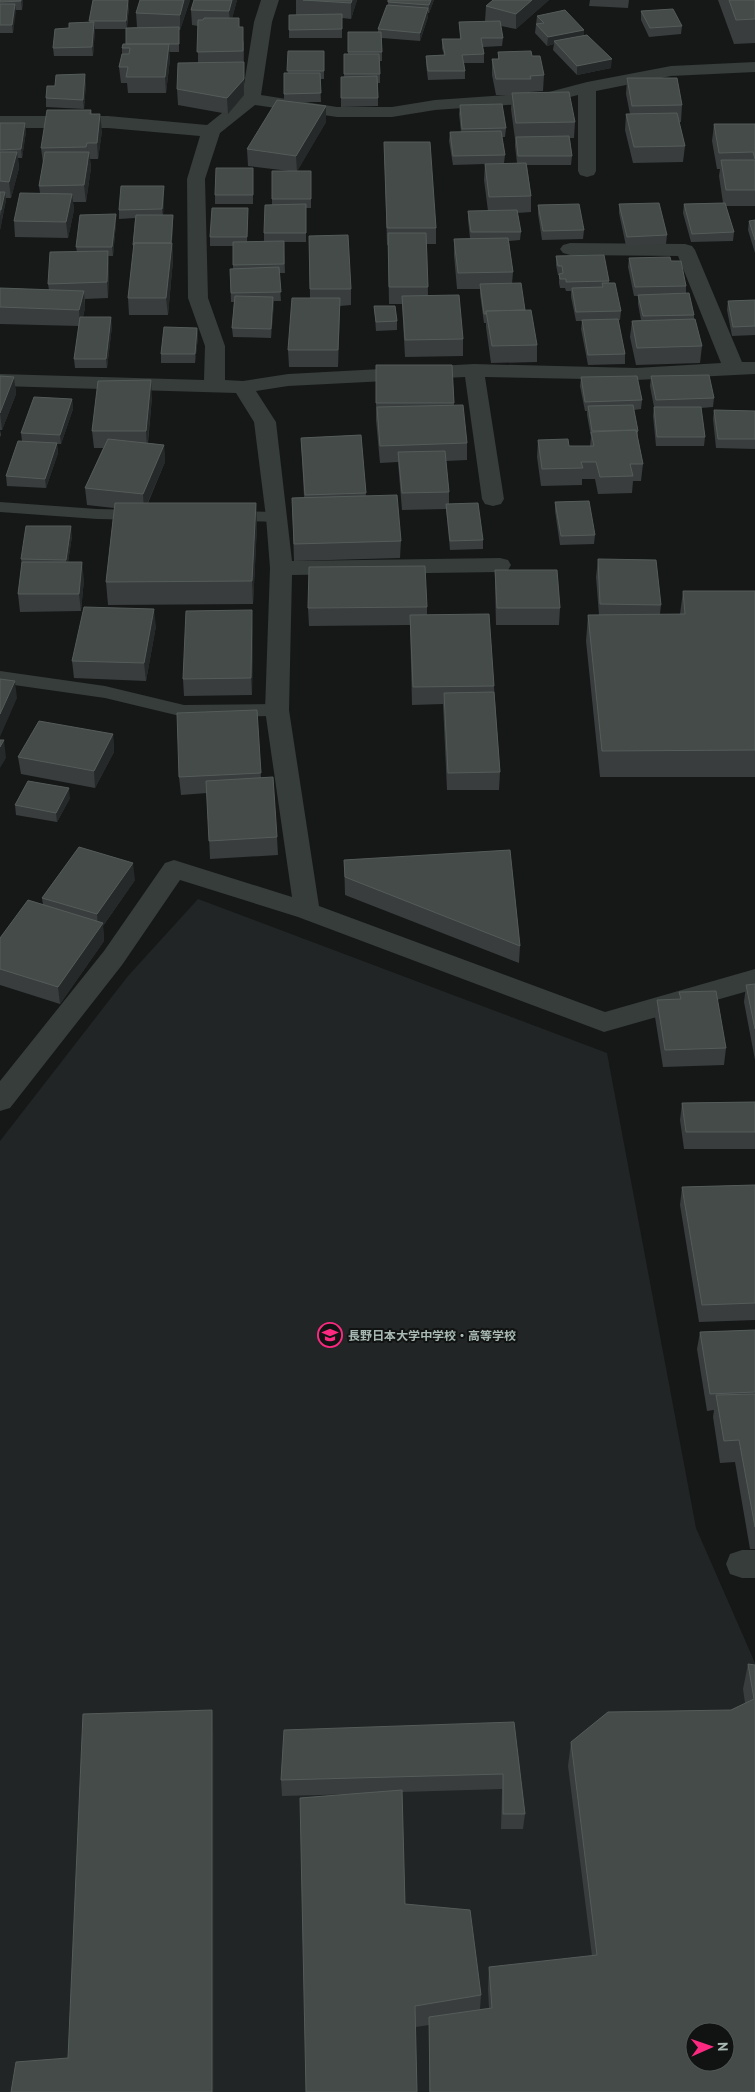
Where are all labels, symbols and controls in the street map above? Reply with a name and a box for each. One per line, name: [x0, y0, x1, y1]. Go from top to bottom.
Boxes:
school or university icon: 長野日本大学中学校・高等学校: [317, 1322, 343, 1348]
place label: 長野日本大学中学校・高等学校: [348, 1328, 516, 1343]
north arrow: [685, 2022, 735, 2072]
text: N: [714, 2042, 732, 2051]

